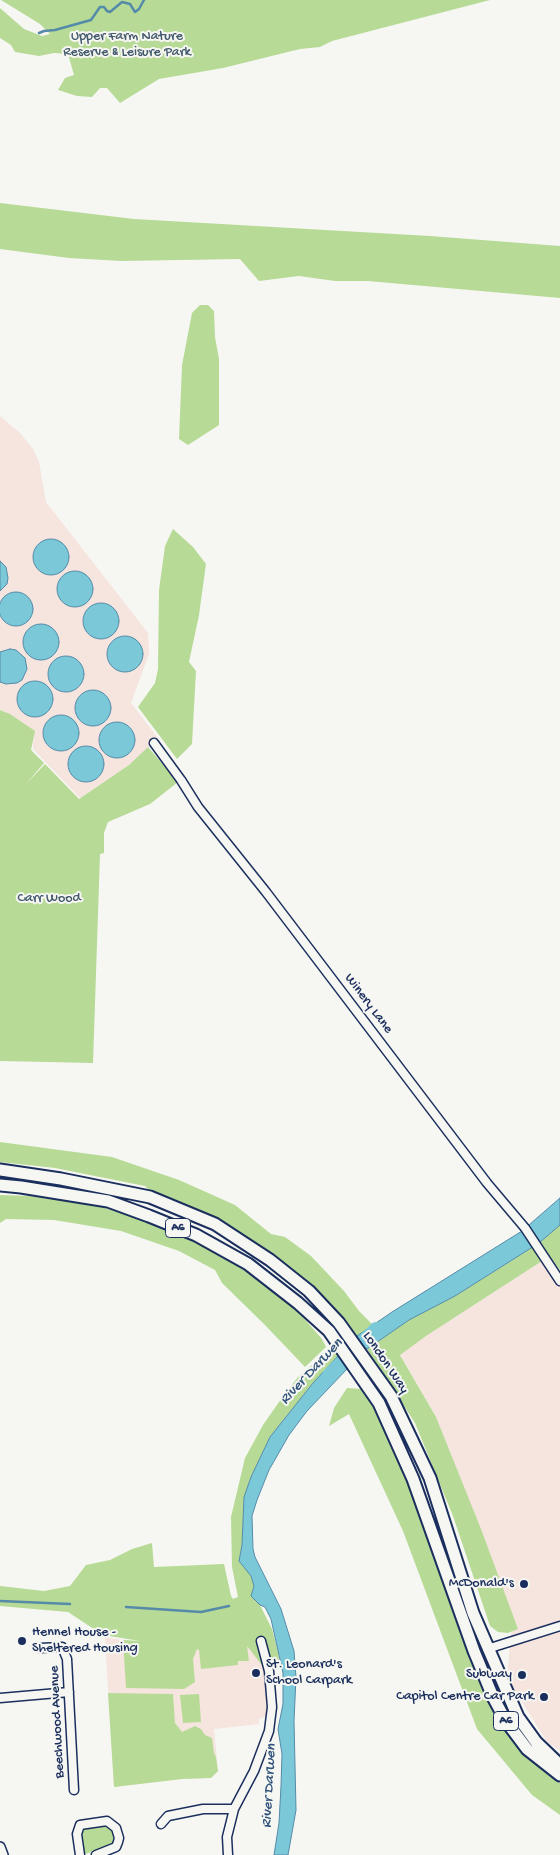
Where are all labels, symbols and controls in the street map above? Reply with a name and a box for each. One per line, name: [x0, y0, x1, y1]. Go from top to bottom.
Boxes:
park label: Upper Farm Nature Reserve & Leisure Park: [63, 29, 191, 62]
park label: Carr Wood: [17, 891, 81, 907]
street label: Winery Lane: [340, 971, 396, 1037]
road number: A6: [166, 1218, 190, 1238]
street label: London Way: [358, 1329, 412, 1397]
water label: River Darwen: [277, 1335, 347, 1409]
place label: McDonald's: [449, 1576, 514, 1592]
marker: McDonald's: [518, 1578, 530, 1590]
place label: Hennel House - Sheltered Housing: [32, 1625, 138, 1658]
marker: Hennel House - Sheltered Housing: [16, 1635, 28, 1647]
place label: St. Leonard's School Carpark: [266, 1657, 352, 1690]
street label: Beechwood Avenue: [47, 1665, 69, 1779]
marker: St. Leonard's School Carpark: [250, 1667, 262, 1679]
place label: Subway: [466, 1667, 512, 1683]
marker: Subway: [516, 1669, 528, 1681]
place label: Capitol Centre Car Park: [396, 1689, 534, 1705]
marker: Capitol Centre Car Park: [538, 1691, 550, 1703]
road number: A6: [494, 1712, 518, 1730]
water label: River Darwen: [259, 1743, 281, 1829]

